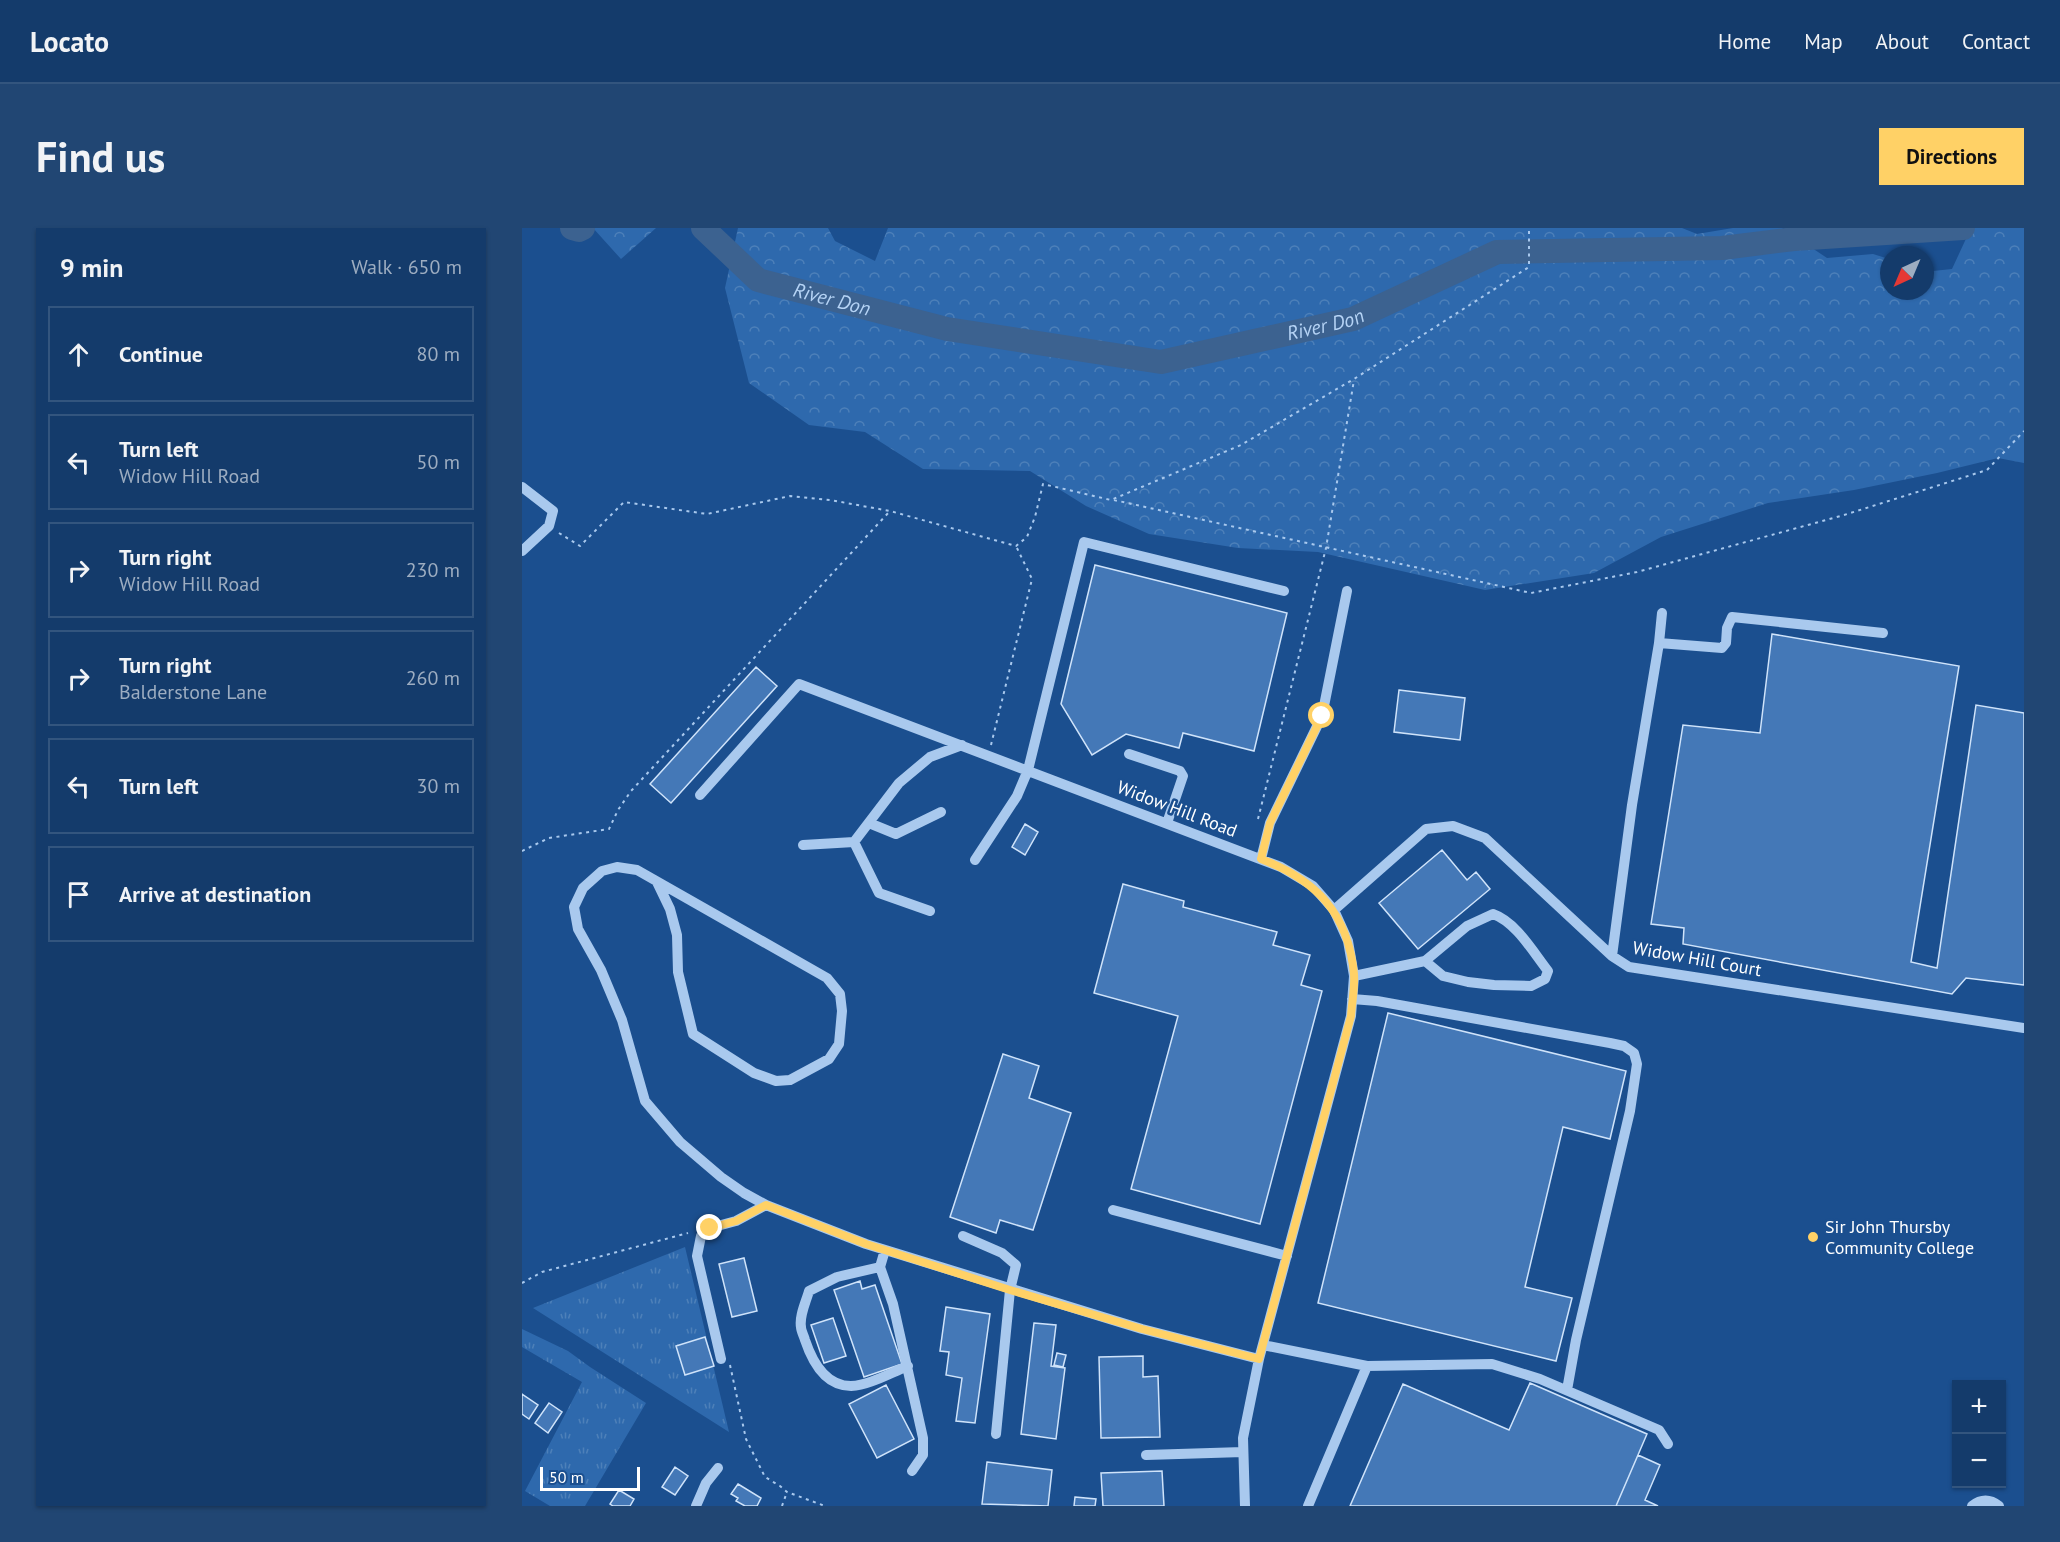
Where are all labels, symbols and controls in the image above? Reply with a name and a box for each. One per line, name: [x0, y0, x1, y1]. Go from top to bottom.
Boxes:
text: Locato: [30, 23, 109, 60]
text: Home: [1718, 28, 1771, 55]
text: Map: [1804, 28, 1843, 55]
text: About: [1876, 28, 1929, 55]
text: Contact: [1962, 28, 2030, 55]
button: Directions: [1879, 128, 2024, 185]
text: Find us: [36, 129, 165, 184]
north arrow: [1880, 246, 1934, 300]
text: 9 min: [60, 251, 123, 284]
text: Walk · 650 m: [351, 254, 462, 280]
water label: River Don: [790, 277, 873, 322]
water label: River Don: [1284, 302, 1369, 346]
icon: ahead: [62, 338, 95, 371]
text: Continue: [119, 340, 203, 368]
text: 80 m: [417, 341, 460, 367]
text: Turn left: [119, 435, 199, 463]
icon: left: [62, 446, 95, 479]
text: 50 m: [417, 449, 460, 475]
text: Widow Hill Road: [119, 463, 260, 489]
text: Turn right: [119, 543, 211, 571]
icon: right: [62, 554, 95, 587]
text: 230 m: [406, 557, 460, 583]
text: Widow Hill Road: [119, 571, 260, 597]
text: Turn right: [119, 651, 211, 679]
icon: right: [62, 662, 95, 695]
text: 260 m: [406, 665, 460, 691]
text: Balderstone Lane: [119, 679, 267, 705]
route start: [1308, 702, 1334, 728]
icon: left: [62, 770, 95, 803]
text: Turn left: [119, 772, 199, 800]
text: 30 m: [417, 773, 460, 799]
street label: Widow Hill Road: [1114, 775, 1240, 842]
icon: arrive: [62, 878, 95, 911]
text: Arrive at destination: [119, 880, 311, 908]
street label: Widow Hill Court: [1631, 936, 1763, 981]
route end: [696, 1214, 722, 1240]
place label: Sir John Thursby Community College: [1825, 1215, 1974, 1259]
marker: Sir John Thursby Community College: [1806, 1230, 1820, 1244]
map controls: [1952, 1380, 2006, 1488]
button: +: [1952, 1380, 2006, 1434]
button: −: [1952, 1434, 2006, 1488]
scale bar: [540, 1464, 640, 1492]
text: 50 m: [549, 1467, 584, 1487]

